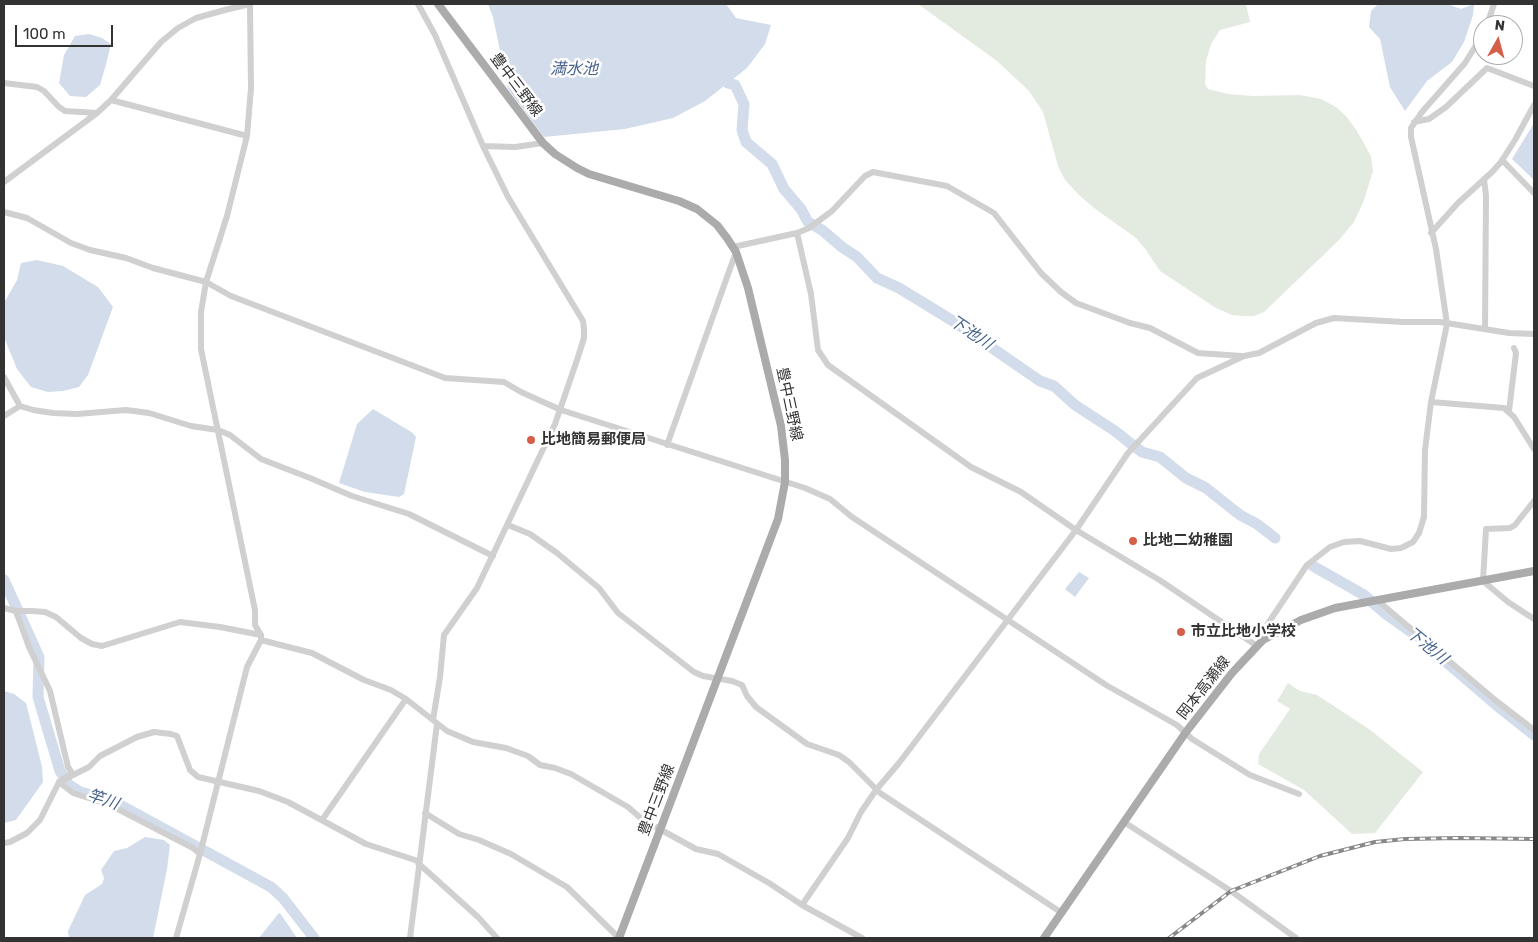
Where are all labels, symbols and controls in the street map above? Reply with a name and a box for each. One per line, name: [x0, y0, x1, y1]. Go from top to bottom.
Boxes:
scale bar: [18, 15, 115, 47]
north arrow: [1473, 15, 1523, 65]
text: N: [1494, 17, 1506, 35]
text: 100 m: [23, 25, 65, 43]
street label: 豊中三野線: [486, 50, 546, 120]
water label: 満水池: [550, 59, 598, 79]
water label: 下池川: [946, 312, 996, 354]
street label: 豊中三野線: [772, 365, 806, 443]
place label: 比地簡易郵便局: [541, 431, 646, 449]
marker: 比地簡易郵便局: [525, 434, 537, 446]
place label: 比地二幼稚園: [1143, 532, 1233, 550]
marker: 比地二幼稚園: [1127, 535, 1139, 547]
place label: 市立比地小学校: [1191, 623, 1296, 641]
water label: 下池川: [1402, 623, 1452, 669]
marker: 市立比地小学校: [1175, 626, 1187, 638]
street label: 岡本高瀬線: [1174, 653, 1234, 723]
street label: 豊中三野線: [635, 762, 679, 838]
water label: 竿川: [85, 786, 121, 814]

